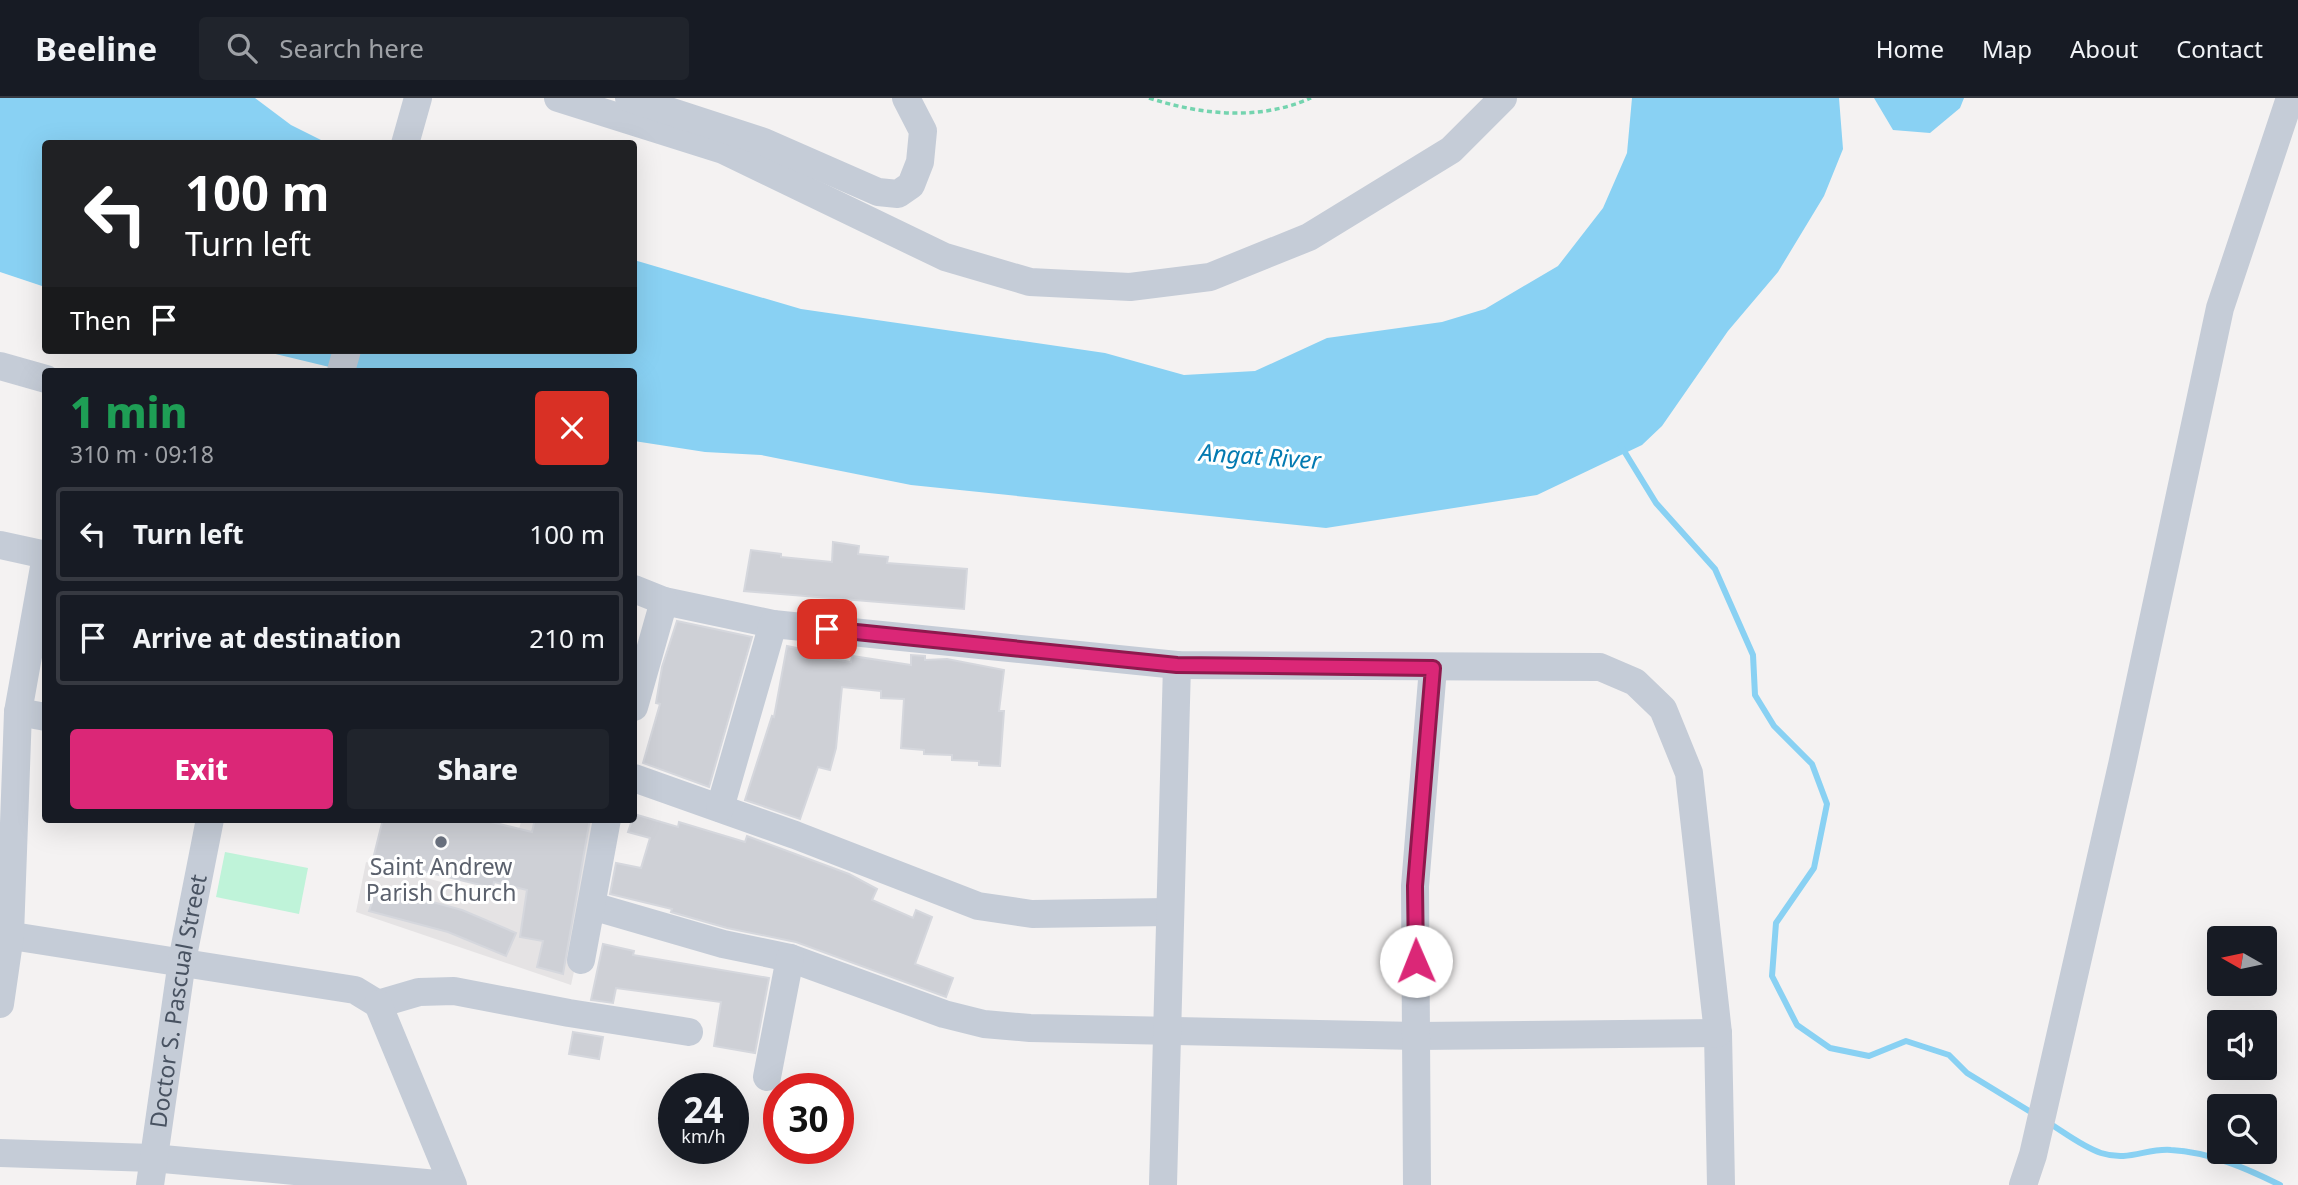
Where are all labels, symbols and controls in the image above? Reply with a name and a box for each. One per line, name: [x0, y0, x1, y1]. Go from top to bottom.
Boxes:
search box: [199, 17, 689, 80]
text: Beeline: [35, 26, 157, 71]
icon: search: [223, 29, 261, 67]
text: Search here: [279, 30, 424, 66]
text: Home: [1876, 32, 1944, 65]
text: Map: [1982, 32, 2032, 65]
text: About: [2070, 32, 2138, 65]
text: Contact: [2176, 32, 2263, 65]
text: 100 m: [185, 159, 330, 225]
icon: left: [70, 168, 161, 259]
text: Turn left: [185, 222, 311, 265]
icon: arrive: [145, 301, 183, 339]
text: Then: [70, 302, 131, 338]
text: 1 min: [70, 383, 187, 440]
button: close: [535, 391, 609, 465]
water label: Angat River: [1196, 435, 1323, 476]
text: 310 m · 09:18: [70, 438, 214, 470]
icon: left: [74, 515, 112, 553]
text: Turn left: [133, 516, 244, 552]
text: 100 m: [529, 516, 605, 552]
pin: [797, 599, 857, 659]
icon: arrive: [808, 610, 846, 648]
icon: arrive: [74, 619, 112, 657]
text: Arrive at destination: [133, 620, 402, 656]
text: 210 m: [529, 620, 605, 656]
button: Exit: [70, 729, 333, 809]
button: Share: [347, 729, 609, 809]
marker: Saint Andrew Parish Church: [433, 834, 449, 850]
place label: Saint Andrew Parish Church: [366, 850, 516, 908]
street label: Doctor S. Pascual Street: [141, 871, 214, 1130]
position arrow: [1379, 924, 1453, 998]
north arrow: [2207, 926, 2277, 996]
map controls: [2207, 926, 2277, 1164]
button: sound: [2207, 1010, 2277, 1080]
speed limit sign: 30: [763, 1073, 854, 1164]
text: 24: [683, 1086, 724, 1133]
button: search: [2207, 1094, 2277, 1164]
text: km/h: [681, 1124, 726, 1148]

